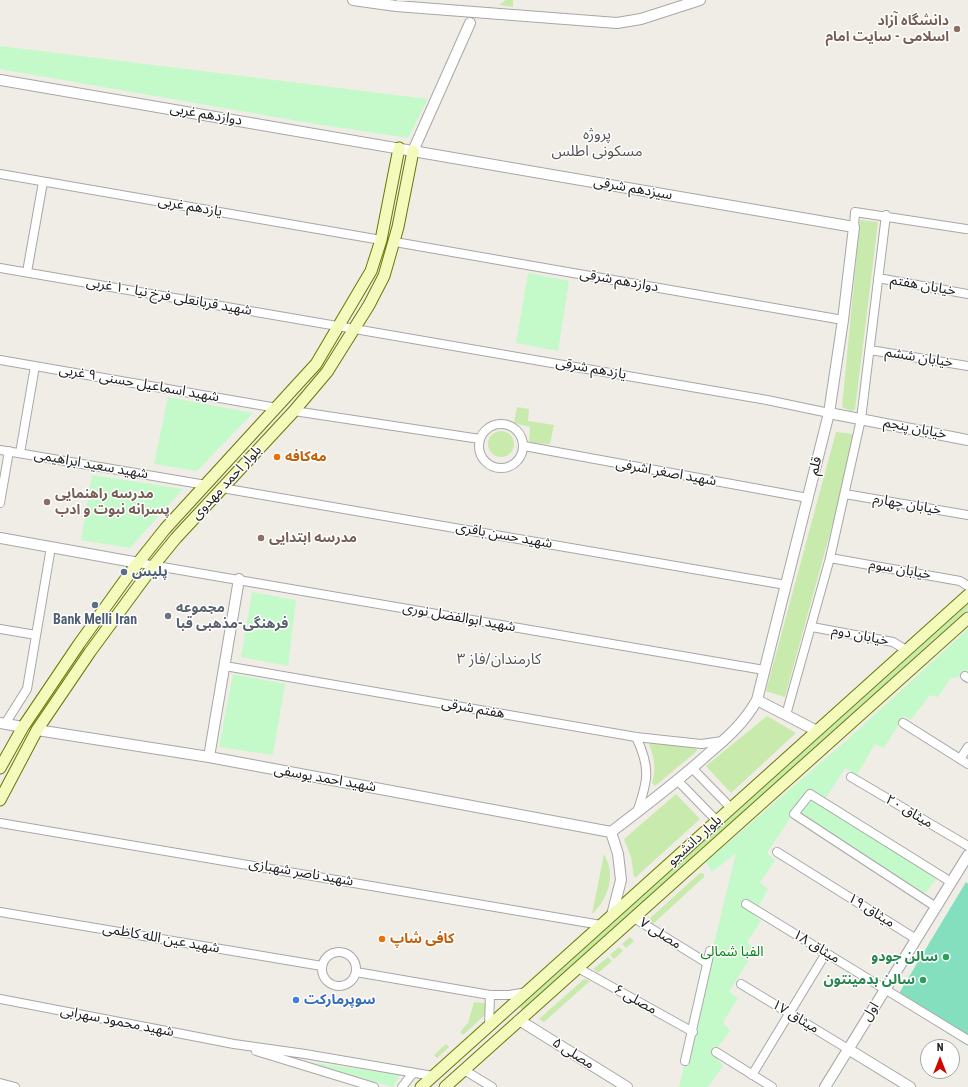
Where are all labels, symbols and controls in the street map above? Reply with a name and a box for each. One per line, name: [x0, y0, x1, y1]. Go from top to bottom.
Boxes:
place label: دانشگاه آزاد اسلامی - سایت امام: [825, 13, 949, 46]
marker: دانشگاه آزاد اسلامی - سایت امام: [952, 24, 962, 34]
street label: دوازدهم غربی: [169, 100, 243, 130]
district label: پروژه مسکونی اطلس: [551, 126, 643, 161]
street label: سیزدهم شرقی: [592, 174, 674, 204]
street label: یازدهم غربی: [157, 193, 223, 221]
street label: دوازدهم شرقی: [578, 266, 660, 296]
street label: خیابان هفتم: [889, 272, 957, 300]
street label: شهید قربانعلی فرخ نیا ۱۰ غربی: [85, 274, 253, 320]
street label: خیابان ششم: [884, 344, 954, 372]
street label: یازدهم شرقی: [554, 355, 628, 383]
street label: شهید اسماعیل حسنی ۹ غربی: [58, 362, 220, 406]
street label: خیابان پنجم: [882, 415, 948, 443]
street label: بلوار احمد مهدوی: [188, 442, 266, 524]
street label: شهید سعید ابراهیمی: [33, 447, 149, 483]
place label: مه‌کافه: [285, 449, 327, 465]
marker: مه‌کافه: [272, 452, 282, 462]
street label: قلم: [806, 455, 826, 477]
street label: شهید اصغر اشرفی: [614, 456, 718, 490]
place label: مدرسه راهنمایی پسرانه نبوت و ادب: [55, 486, 170, 518]
street label: خیابان چهارم: [872, 491, 942, 519]
marker: مدرسه راهنمایی پسرانه نبوت و ادب: [42, 497, 52, 507]
street label: شهید حسن باقری: [454, 519, 554, 553]
place label: مدرسه ابتدایی: [269, 530, 357, 546]
marker: مدرسه ابتدایی: [256, 533, 266, 543]
street label: خیابان سوم: [868, 556, 932, 584]
place label: پلیس: [132, 564, 168, 580]
marker: پلیس: [119, 567, 129, 577]
marker: Bank Melli Iran: [90, 600, 100, 610]
place label: مجموعه فرهنگی-مذهبی قبا: [176, 600, 288, 632]
street label: شهید ابوالفضل نوری: [401, 600, 517, 636]
marker: مجموعه فرهنگی-مذهبی قبا: [163, 611, 173, 621]
place label: Bank Melli Iran: [53, 612, 137, 628]
street label: خیابان دوم: [830, 622, 890, 650]
district label: کارمندان/فاز ۳: [457, 651, 541, 669]
street label: هفتم شرقی: [440, 695, 506, 723]
street label: شهید احمد یوسفی: [273, 762, 377, 796]
street label: میثاق ۲۰: [882, 792, 936, 832]
street label: بلوار دانشجو: [664, 812, 726, 870]
street label: شهید ناصر شهبازی: [247, 856, 355, 890]
street label: میثاق ۱۹: [845, 890, 897, 932]
street label: مصلی ۷: [636, 915, 684, 953]
street label: شهید عین الله کاظمی: [101, 920, 221, 958]
street label: میثاق ۱۸: [789, 926, 843, 968]
place label: کافی شاپ: [390, 931, 454, 947]
marker: کافی شاپ: [377, 934, 387, 944]
park label: الفبا شمالی: [700, 944, 764, 960]
place label: سالن جودو: [871, 949, 938, 965]
marker: سالن جودو: [941, 952, 951, 962]
place label: سالن بدمینتون: [823, 972, 915, 988]
marker: سالن بدمینتون: [918, 975, 928, 985]
street label: مصلی ۶: [611, 981, 659, 1019]
place label: سوپرمارکت: [304, 992, 376, 1008]
marker: سوپرمارکت: [291, 995, 301, 1005]
street label: میثاق ۱۷: [768, 996, 822, 1038]
street label: اول: [859, 999, 883, 1025]
street label: شهید محمود سهرابی: [59, 1003, 175, 1041]
street label: مصلی ۵: [549, 1035, 597, 1073]
north arrow: [920, 1039, 960, 1079]
text: N: [937, 1041, 943, 1054]

